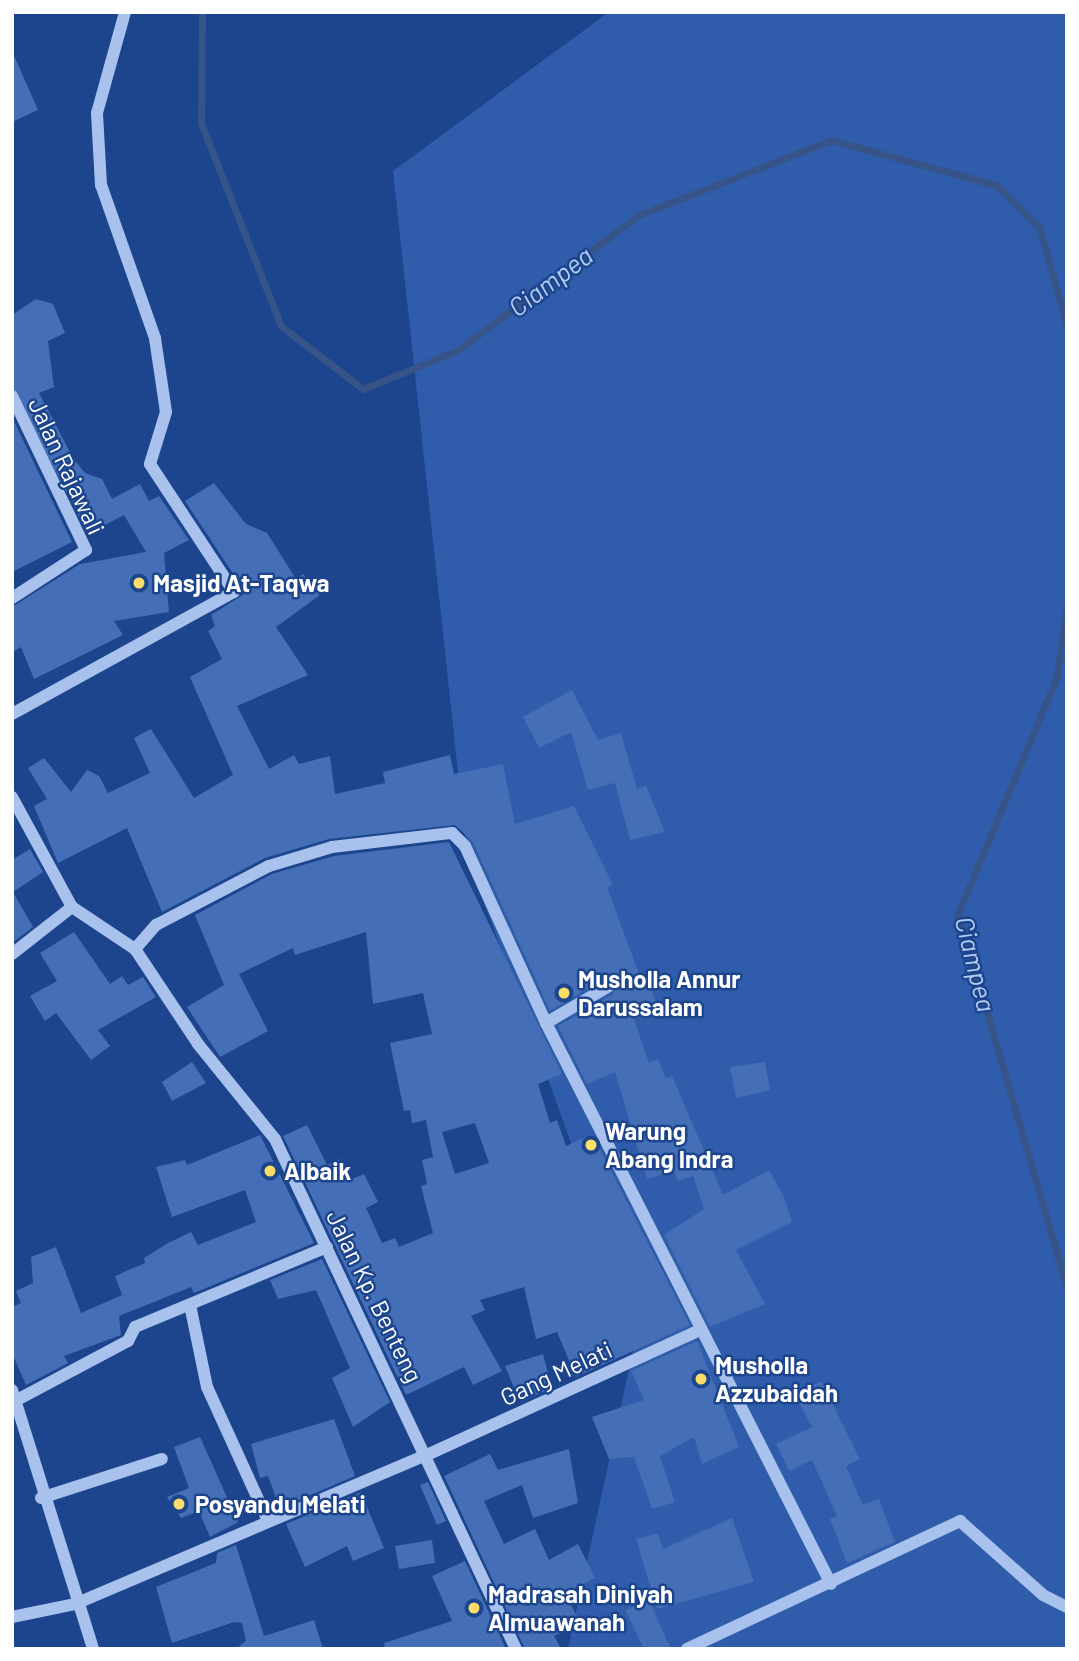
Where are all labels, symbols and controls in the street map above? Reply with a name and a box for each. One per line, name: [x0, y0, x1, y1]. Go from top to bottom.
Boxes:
water label: Ciampea: [502, 239, 598, 323]
street label: Jalan Rajawali: [23, 393, 111, 539]
place label: Masjid At-Taqwa: [153, 569, 329, 597]
marker: Masjid At-Taqwa: [131, 575, 147, 591]
water label: Ciampea: [949, 913, 1003, 1015]
place label: Musholla Annur Darussalam: [578, 965, 741, 1021]
marker: Musholla Annur Darussalam: [556, 985, 572, 1001]
place label: Warung Abang Indra: [605, 1117, 733, 1173]
marker: Warung Abang Indra: [583, 1137, 599, 1153]
place label: Albaik: [284, 1157, 351, 1185]
marker: Albaik: [262, 1163, 278, 1179]
street label: Jalan Kp. Benteng: [321, 1205, 429, 1387]
street label: Gang Melati: [496, 1335, 616, 1411]
place label: Musholla Azzubaidah: [715, 1351, 838, 1407]
marker: Musholla Azzubaidah: [693, 1371, 709, 1387]
place label: Posyandu Melati: [195, 1490, 366, 1518]
marker: Posyandu Melati: [169, 1494, 189, 1514]
place label: Madrasah Diniyah Almuawanah: [488, 1580, 673, 1636]
marker: Madrasah Diniyah Almuawanah: [466, 1600, 482, 1616]

